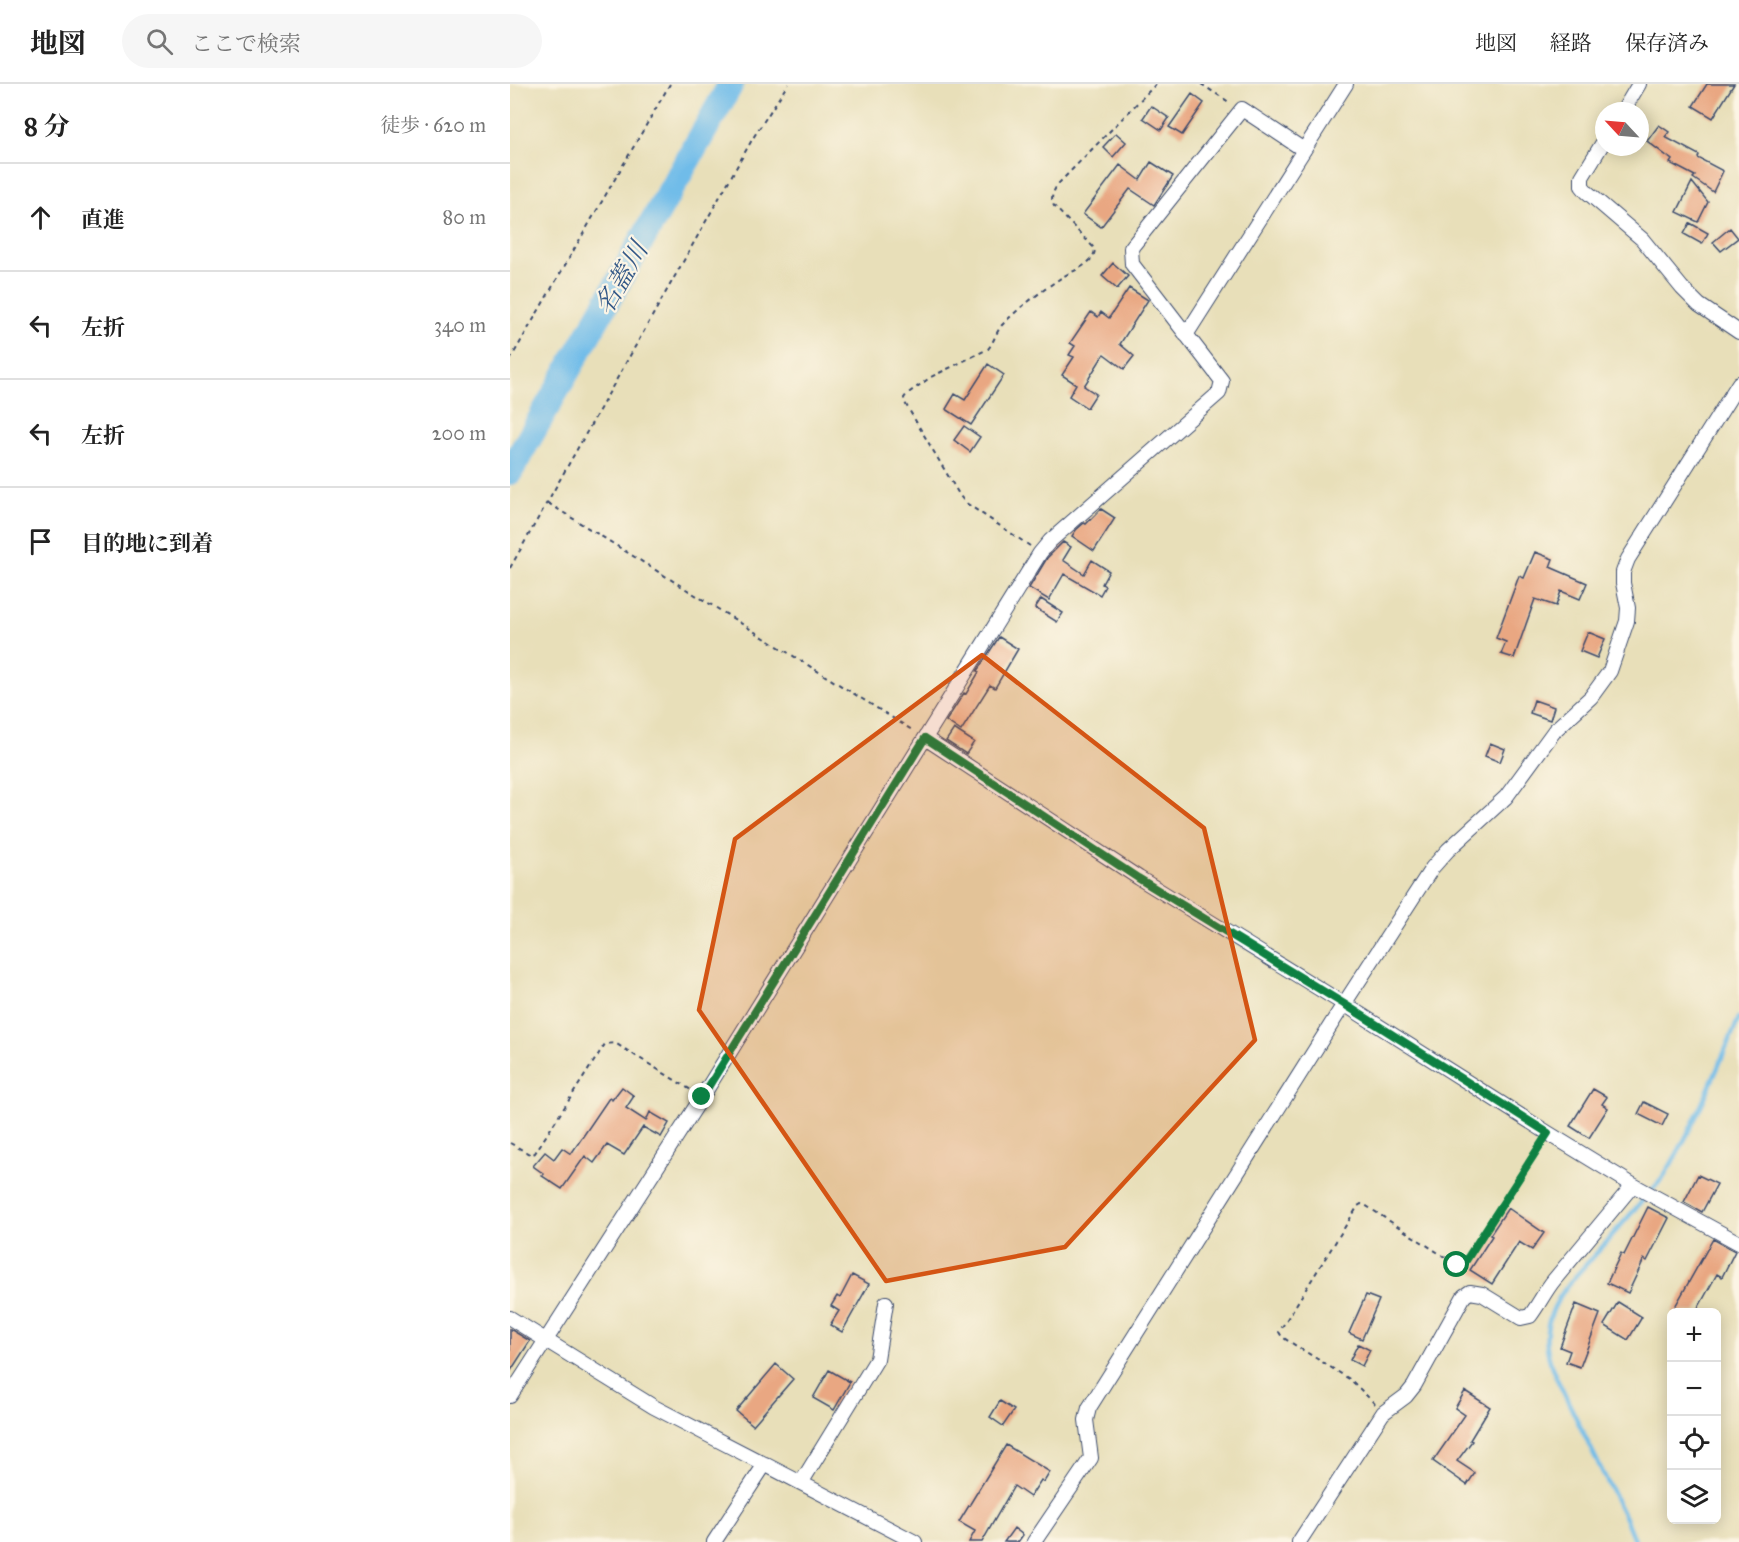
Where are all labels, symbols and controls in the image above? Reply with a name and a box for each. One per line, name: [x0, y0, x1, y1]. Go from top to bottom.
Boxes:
search box: [122, 14, 542, 68]
icon: search: [143, 25, 176, 58]
text: 地図: [30, 26, 86, 61]
text: ここで検索: [191, 30, 301, 57]
text: 地図: [1475, 30, 1517, 56]
text: 経路: [1550, 30, 1592, 56]
text: 保存済み: [1625, 30, 1709, 56]
north arrow: [1595, 102, 1649, 156]
text: 8 分: [24, 110, 69, 142]
text: 徒歩 · 620 m: [380, 113, 486, 137]
icon: ahead: [24, 201, 57, 234]
text: 80 m: [443, 205, 486, 229]
text: 直進: [81, 206, 125, 233]
water label: 名蓋川: [588, 234, 656, 320]
icon: left: [24, 309, 57, 342]
text: 340 m: [434, 313, 486, 337]
text: 左折: [81, 314, 125, 341]
icon: left: [24, 417, 57, 450]
text: 200 m: [432, 421, 486, 445]
text: 左折: [81, 422, 125, 449]
icon: arrive: [24, 525, 57, 558]
text: 目的地に到着: [81, 530, 213, 557]
route end: [688, 1083, 714, 1109]
route start: [1443, 1251, 1469, 1277]
map controls: [1667, 1308, 1721, 1524]
button: +: [1667, 1308, 1721, 1362]
button: −: [1667, 1362, 1721, 1416]
button: locate: [1667, 1416, 1721, 1470]
button: layers: [1667, 1470, 1721, 1524]

